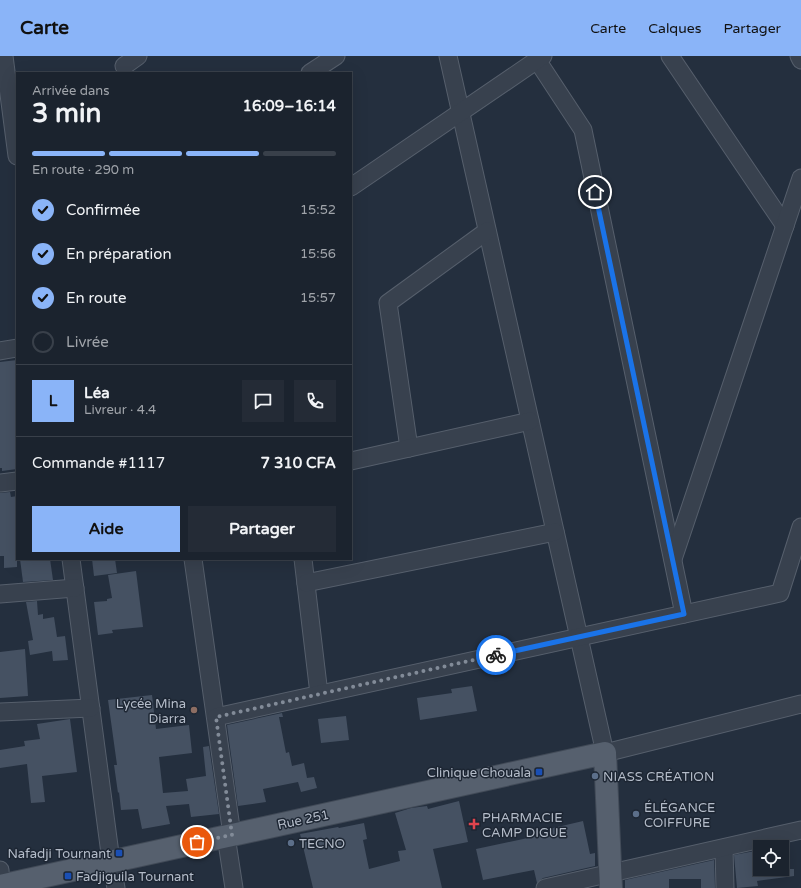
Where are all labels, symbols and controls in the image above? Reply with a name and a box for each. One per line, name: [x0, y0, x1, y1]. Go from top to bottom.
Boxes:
text: Carte: [20, 17, 69, 39]
text: Carte: [590, 20, 626, 37]
text: Calques: [648, 20, 701, 37]
text: Partager: [723, 20, 781, 37]
text: Arrivée dans: [32, 83, 109, 99]
text: 16:09–16:14: [243, 97, 336, 115]
text: 3 min: [32, 98, 101, 129]
text: En route · 290 m: [32, 162, 134, 178]
pin: [578, 175, 612, 209]
icon: home: [584, 181, 606, 203]
icon: check: [32, 199, 54, 221]
text: Confirmée: [66, 201, 140, 219]
text: 15:52: [300, 202, 336, 218]
icon: check: [32, 243, 54, 265]
text: En préparation: [66, 245, 172, 263]
text: 15:56: [300, 246, 336, 262]
icon: check: [32, 287, 54, 309]
text: En route: [66, 289, 126, 307]
text: 15:57: [300, 290, 336, 306]
text: Livrée: [66, 333, 109, 351]
button: chat: [242, 380, 284, 422]
button: phone: [294, 380, 336, 422]
text: Léa: [84, 384, 110, 402]
text: L: [49, 392, 57, 410]
text: Livreur · 4.4: [84, 402, 156, 418]
text: Commande #1117: [32, 454, 165, 472]
text: 7 310 CFA: [261, 454, 336, 472]
button: Aide: [32, 506, 180, 552]
button: Partager: [188, 506, 336, 552]
courier: [476, 635, 516, 675]
icon: bike: [485, 644, 507, 666]
place label: Lycée Mina Diarra: [116, 696, 186, 727]
marker: Lycée Mina Diarra: [189, 705, 199, 715]
place label: Clinique Chouala: [427, 765, 531, 781]
marker: Clinique Chouala: [534, 767, 544, 777]
place label: NIASS CRÉATION: [603, 769, 714, 785]
marker: NIASS CRÉATION: [590, 771, 600, 781]
place label: ÉLÉGANCE COIFFURE: [644, 800, 715, 831]
street label: Rue 251: [276, 807, 331, 833]
marker: ÉLÉGANCE COIFFURE: [631, 809, 641, 819]
place label: PHARMACIE CAMP DIGUE: [482, 810, 567, 841]
marker: PHARMACIE CAMP DIGUE: [469, 819, 479, 829]
pin: [180, 825, 214, 859]
icon: bag: [186, 831, 208, 853]
place label: TECNO: [299, 836, 345, 852]
marker: TECNO: [286, 838, 296, 848]
map controls: [753, 840, 789, 876]
button: locate: [753, 840, 789, 876]
place label: Nafadji Tournant: [7, 846, 111, 862]
marker: Nafadji Tournant: [114, 848, 124, 858]
place label: Fadjiguila Tournant: [76, 869, 194, 885]
marker: Fadjiguila Tournant: [63, 871, 73, 881]

